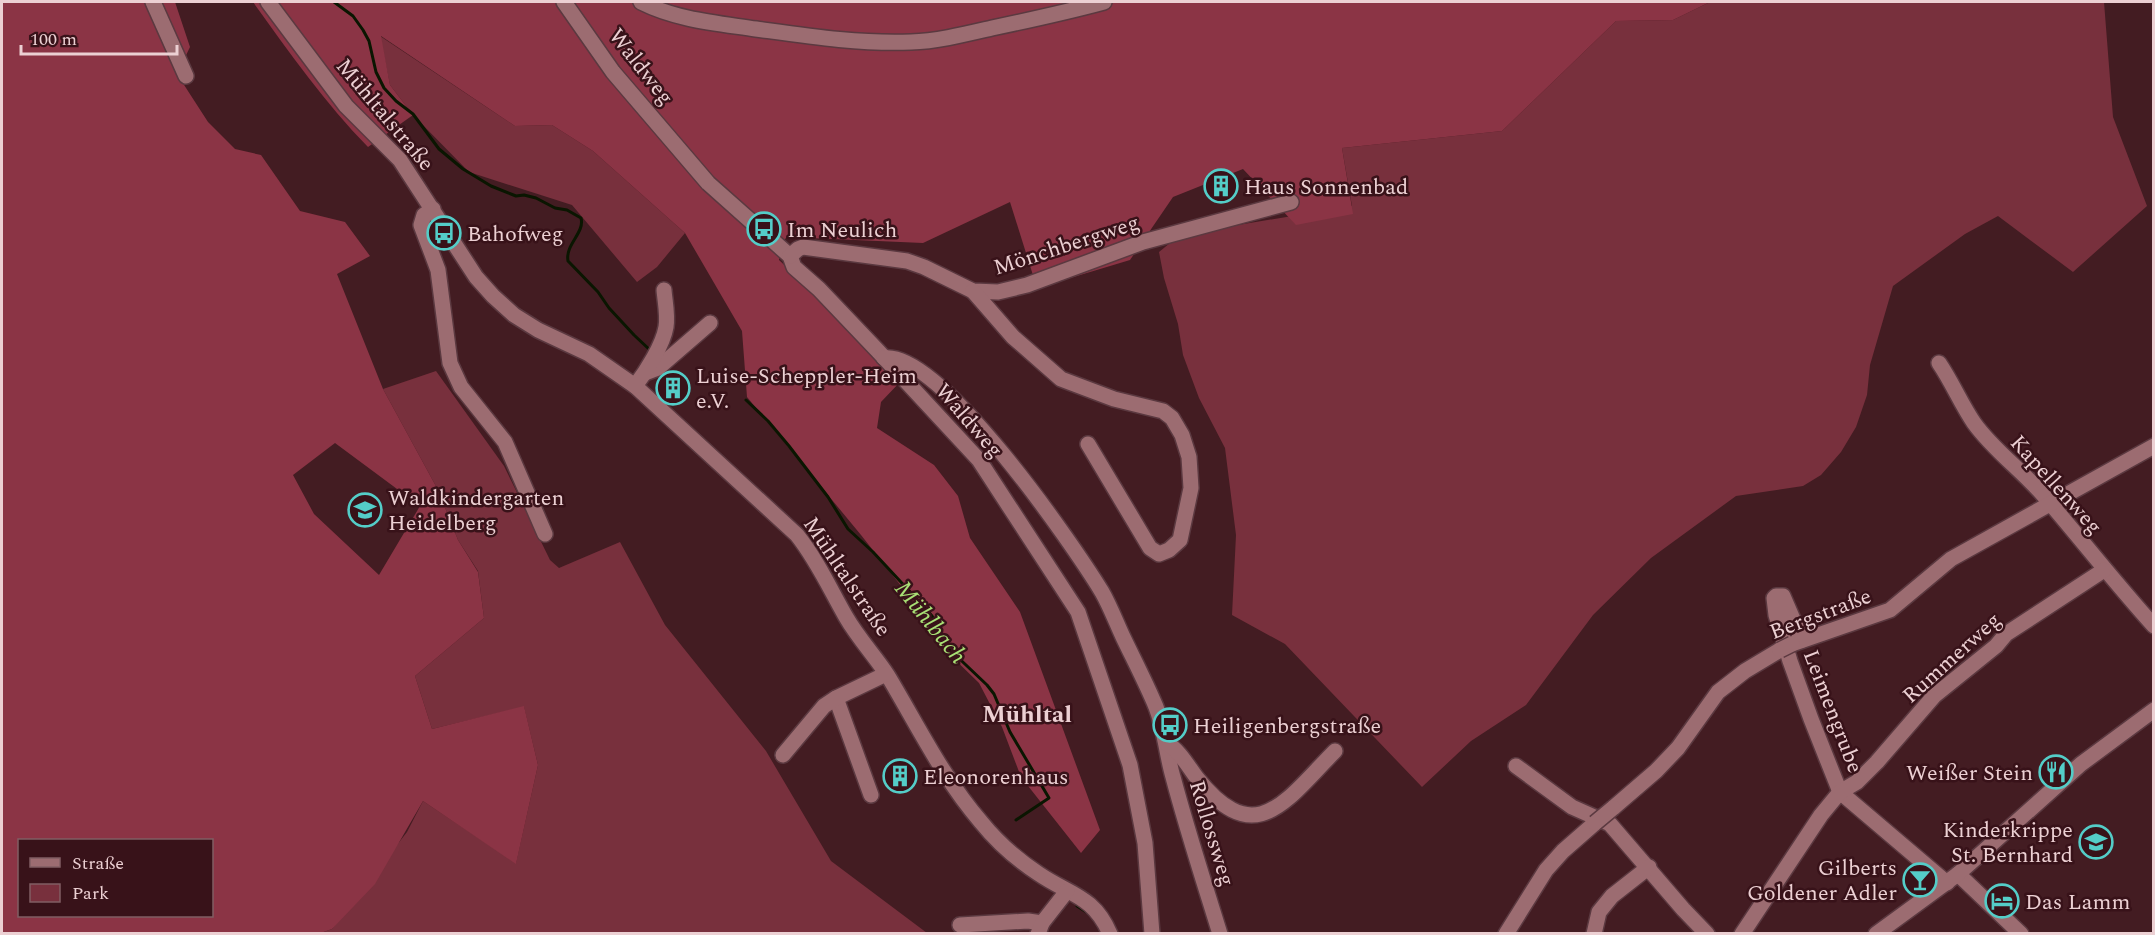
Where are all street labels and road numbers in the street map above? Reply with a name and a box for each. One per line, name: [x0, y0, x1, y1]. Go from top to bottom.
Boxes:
street label: Waldweg: [600, 21, 681, 112]
street label: Mühltalstraße: [328, 51, 442, 179]
street label: Mönchbergweg: [989, 206, 1144, 285]
street label: Waldweg: [927, 376, 1011, 466]
street label: Kapellenweg: [2002, 428, 2110, 542]
street label: Mühltalstraße: [794, 510, 899, 643]
street label: Bergstraße: [1765, 580, 1876, 649]
street label: Rummerweg: [1895, 605, 2009, 712]
street label: Leimengrube: [1794, 645, 1871, 778]
street label: Rollossweg: [1180, 776, 1243, 891]

